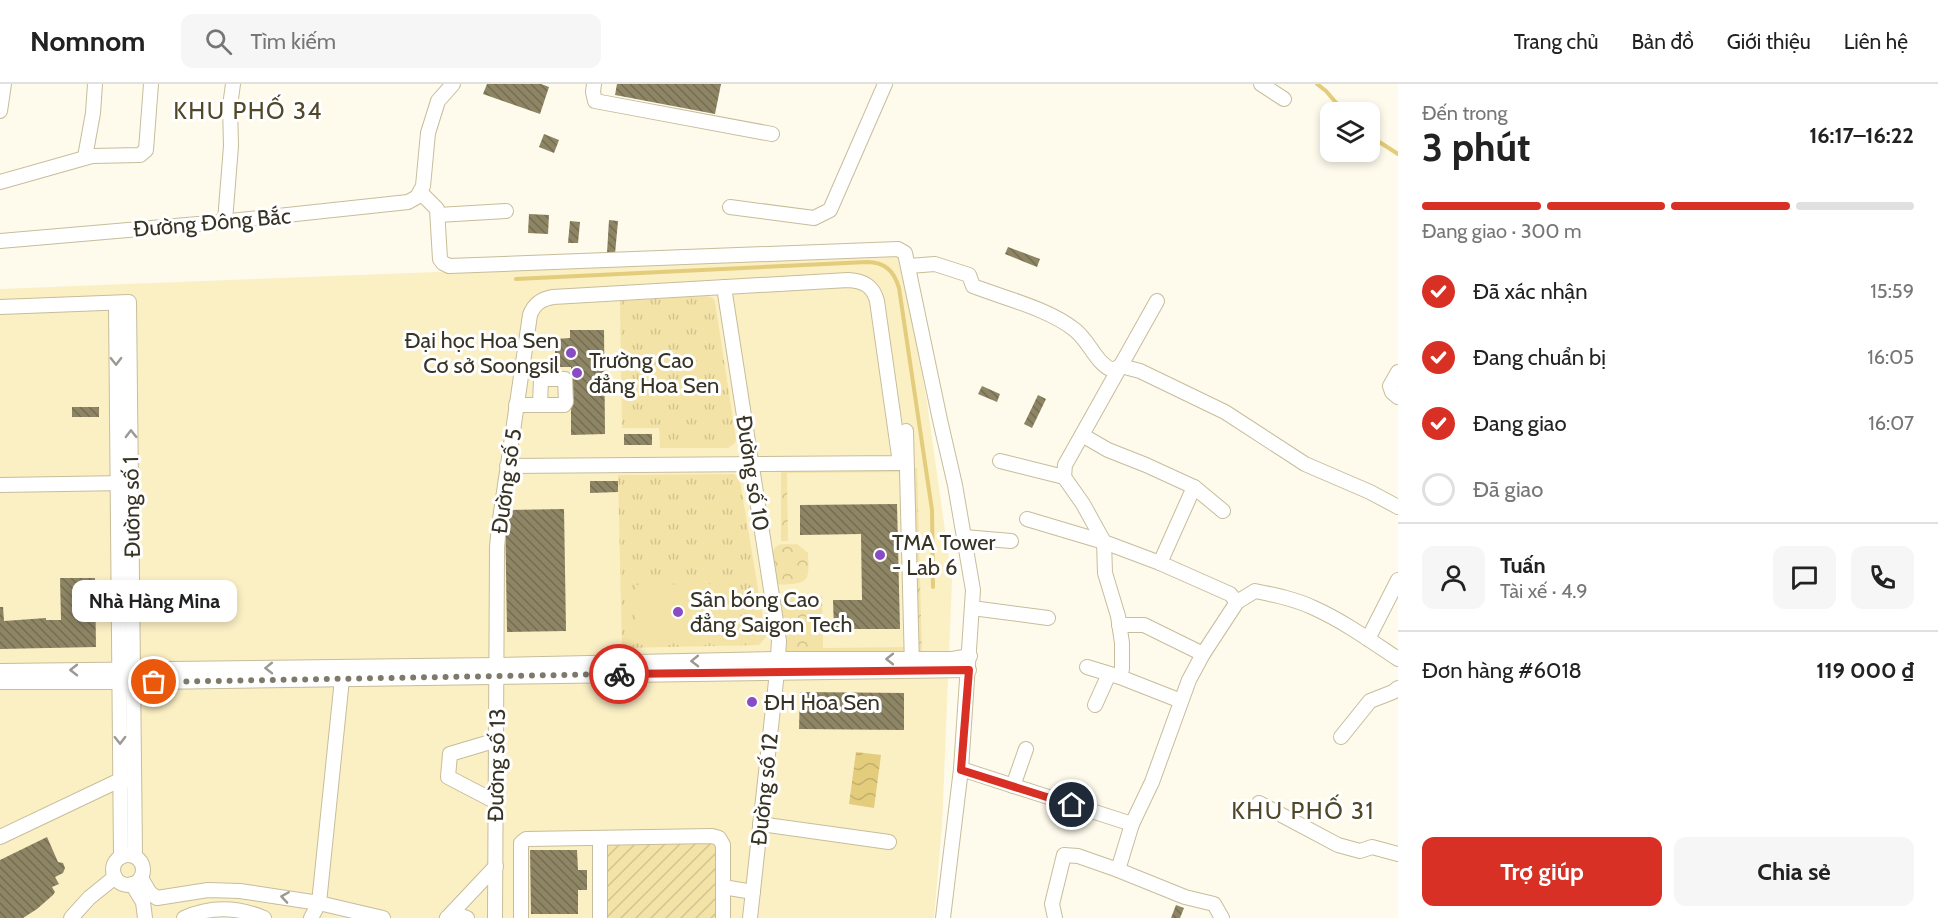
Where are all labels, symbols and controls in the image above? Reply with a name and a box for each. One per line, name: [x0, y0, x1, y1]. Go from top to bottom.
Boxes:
search box: [181, 14, 601, 68]
text: Nomnom: [30, 24, 145, 58]
icon: search: [202, 25, 235, 58]
text: Tìm kiếm: [250, 28, 336, 55]
text: Trang chủ: [1514, 29, 1599, 54]
text: Bản đồ: [1632, 29, 1694, 54]
text: Giới thiệu: [1727, 29, 1811, 54]
text: Liên hệ: [1844, 29, 1908, 54]
district label: KHU PHỐ 34: [173, 94, 323, 125]
text: Đến trong: [1422, 101, 1507, 125]
map controls: [1320, 102, 1380, 162]
button: layers: [1320, 102, 1380, 162]
text: 16:17–16:22: [1809, 122, 1914, 149]
text: 3 phút: [1422, 123, 1530, 171]
street label: Đường Đông Bắc: [132, 202, 292, 243]
text: Đang giao · 300 m: [1422, 219, 1582, 243]
icon: check: [1422, 275, 1455, 308]
text: Đã xác nhận: [1473, 278, 1587, 305]
text: 15:59: [1870, 279, 1914, 303]
place label: Đại học Hoa Sen Cơ sở Soongsil: [405, 327, 560, 379]
icon: check: [1422, 341, 1455, 374]
text: Đang chuẩn bị: [1473, 344, 1606, 371]
text: 16:05: [1867, 345, 1914, 369]
marker: Đại học Hoa Sen Cơ sở Soongsil: [564, 346, 578, 360]
place label: Trường Cao đẳng Hoa Sen: [589, 347, 719, 399]
one-way arrow: [110, 357, 122, 366]
marker: Trường Cao đẳng Hoa Sen: [570, 366, 584, 380]
icon: check: [1422, 407, 1455, 440]
text: Đang giao: [1473, 410, 1567, 437]
text: 16:07: [1868, 411, 1914, 435]
street label: Đường số 10: [730, 413, 775, 533]
street label: Đường số 5: [486, 427, 527, 535]
one-way arrow: [124, 430, 137, 439]
street label: Đường số 1: [117, 456, 146, 558]
text: Đã giao: [1473, 476, 1543, 503]
place label: TMA Tower - Lab 6: [892, 529, 996, 581]
button: person: [1422, 546, 1485, 609]
button: chat: [1773, 546, 1836, 609]
button: phone: [1851, 546, 1914, 609]
marker: TMA Tower - Lab 6: [873, 548, 887, 562]
text: Tuấn: [1500, 552, 1546, 579]
text: Tài xế · 4.9: [1500, 579, 1588, 603]
callout: Nhà Hàng Mina: [72, 580, 237, 622]
place label: Sân bóng Cao đẳng Saigon Tech: [690, 586, 853, 638]
text: Nhà Hàng Mina: [89, 589, 220, 613]
marker: Sân bóng Cao đẳng Saigon Tech: [671, 605, 685, 619]
courier: [589, 644, 649, 704]
one-way arrow: [886, 653, 895, 665]
one-way arrow: [691, 655, 700, 667]
pin: [128, 656, 179, 707]
text: Đơn hàng #6018: [1422, 657, 1582, 684]
text: 119 000 ₫: [1816, 657, 1914, 684]
icon: bike: [603, 658, 636, 691]
one-way arrow: [265, 662, 274, 674]
one-way arrow: [70, 664, 79, 676]
icon: bag: [137, 665, 170, 698]
place label: ĐH Hoa Sen: [764, 689, 880, 716]
marker: ĐH Hoa Sen: [745, 695, 759, 709]
street label: Đường số 13: [482, 708, 511, 822]
street label: Đường số 12: [745, 732, 784, 847]
one-way arrow: [114, 736, 126, 745]
pin: [1046, 779, 1097, 830]
icon: home: [1055, 788, 1088, 821]
district label: KHU PHỐ 31: [1231, 794, 1375, 825]
button: Trợ giúp: [1422, 837, 1662, 906]
button: Chia sẻ: [1674, 837, 1914, 906]
one-way arrow: [280, 892, 290, 904]

